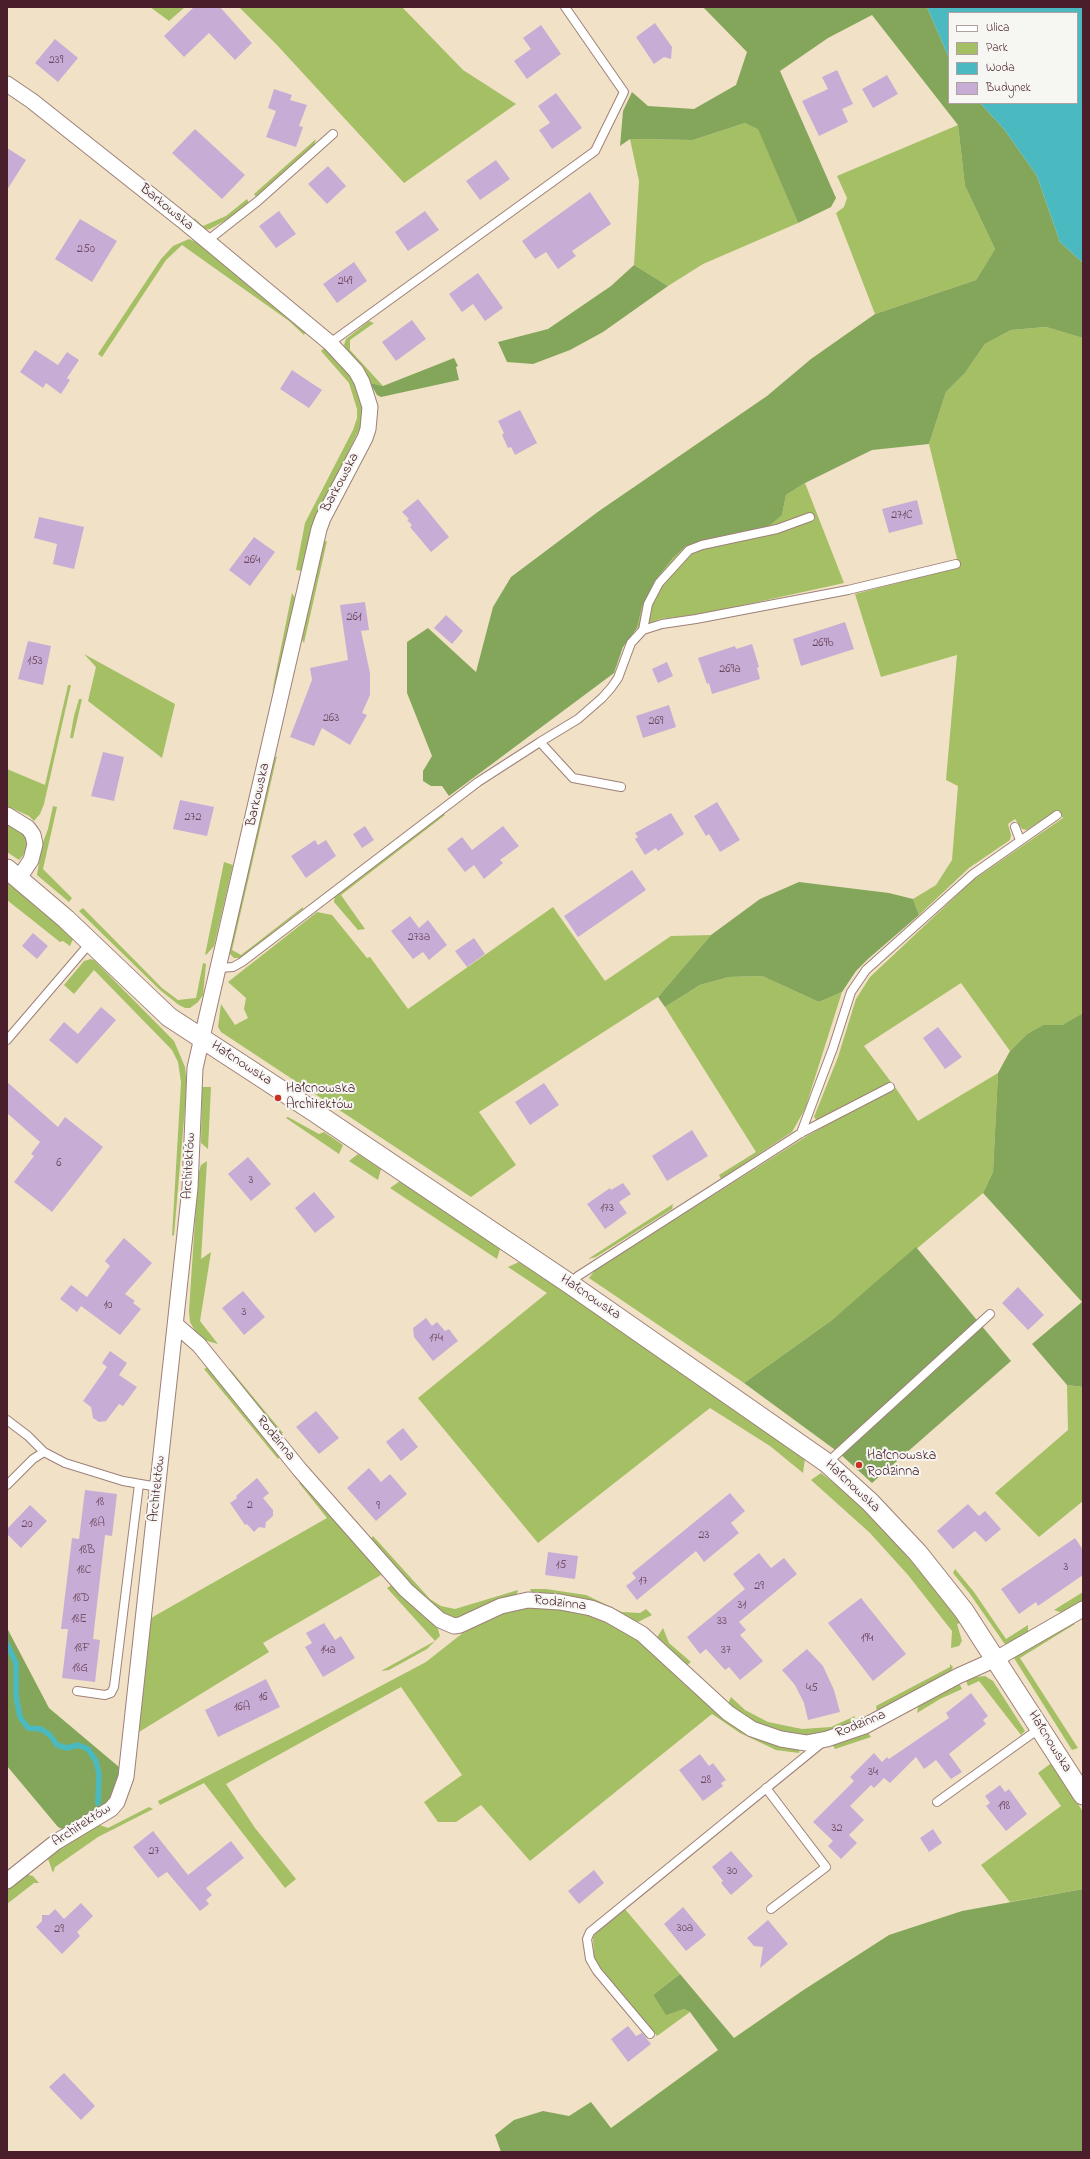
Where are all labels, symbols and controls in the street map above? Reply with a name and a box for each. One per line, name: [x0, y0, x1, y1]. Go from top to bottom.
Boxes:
legend: [948, 12, 1078, 104]
text: Ulica: [986, 19, 1010, 37]
text: Park: [986, 39, 1008, 57]
house number: 239: [49, 54, 63, 68]
text: Woda: [986, 59, 1015, 77]
text: Budynek: [986, 79, 1031, 97]
street label: Barkowska: [136, 181, 196, 235]
house number: 250: [77, 243, 95, 257]
house number: 249: [338, 275, 352, 289]
street label: Barkowska: [318, 450, 364, 516]
house number: 271C: [891, 509, 913, 523]
house number: 264: [244, 554, 260, 568]
house number: 261: [346, 611, 362, 625]
house number: 269b: [812, 637, 834, 651]
house number: 153: [27, 655, 43, 669]
house number: 269a: [719, 663, 741, 677]
house number: 263: [323, 712, 339, 726]
house number: 269: [649, 715, 663, 729]
street label: Barkowska: [244, 762, 274, 828]
house number: 272: [185, 811, 201, 825]
house number: 273a: [408, 931, 430, 945]
street label: Hałcnowska: [207, 1038, 275, 1090]
place label: Hałcnowska Architektów: [286, 1082, 355, 1114]
marker: Hałcnowska Architektów: [273, 1093, 283, 1103]
street label: Architektów: [180, 1132, 200, 1200]
house number: 6: [56, 1157, 62, 1171]
house number: 3: [249, 1174, 253, 1188]
house number: 173: [600, 1202, 614, 1216]
street label: Hałcnowska: [557, 1272, 623, 1324]
house number: 10: [104, 1299, 112, 1313]
house number: 3: [242, 1306, 246, 1320]
house number: 174: [429, 1332, 443, 1346]
street label: Rodzinna: [252, 1413, 298, 1465]
place label: Hałcnowska Rodzinna: [867, 1449, 936, 1482]
street label: Architektów: [146, 1455, 170, 1523]
street label: Hałcnowska: [821, 1457, 883, 1517]
marker: Hałcnowska Rodzinna: [854, 1460, 864, 1470]
house number: 18: [96, 1496, 104, 1510]
house number: 2: [247, 1499, 253, 1513]
house number: 9: [376, 1500, 380, 1514]
house number: 18A: [89, 1517, 105, 1531]
house number: 20: [21, 1518, 33, 1532]
house number: 23: [699, 1529, 709, 1543]
house number: 18B: [79, 1544, 95, 1558]
house number: 15: [556, 1559, 566, 1573]
house number: 3: [1064, 1561, 1068, 1575]
house number: 18C: [77, 1564, 91, 1578]
house number: 17: [639, 1575, 647, 1589]
house number: 29: [754, 1580, 764, 1594]
house number: 18D: [72, 1592, 90, 1606]
street label: Rodzinna: [533, 1592, 587, 1616]
house number: 31: [738, 1599, 746, 1613]
house number: 18E: [71, 1613, 87, 1627]
house number: 33: [717, 1615, 727, 1629]
house number: 194: [861, 1632, 873, 1646]
house number: 18F: [74, 1642, 90, 1656]
house number: 14a: [320, 1644, 336, 1658]
house number: 37: [721, 1644, 731, 1658]
house number: 18G: [72, 1662, 88, 1676]
house number: 45: [806, 1682, 818, 1696]
house number: 16: [258, 1691, 268, 1705]
house number: 16A: [234, 1701, 250, 1715]
street label: Rodzinna: [833, 1707, 889, 1743]
street label: Hałcnowska: [1024, 1708, 1074, 1776]
house number: 34: [868, 1766, 878, 1780]
house number: 28: [701, 1774, 711, 1788]
house number: 198: [998, 1800, 1010, 1814]
street label: Architektów: [49, 1801, 115, 1851]
house number: 32: [832, 1822, 842, 1836]
house number: 27: [149, 1845, 159, 1859]
house number: 30: [727, 1865, 737, 1879]
house number: 30a: [677, 1922, 693, 1936]
house number: 29: [54, 1923, 64, 1937]

